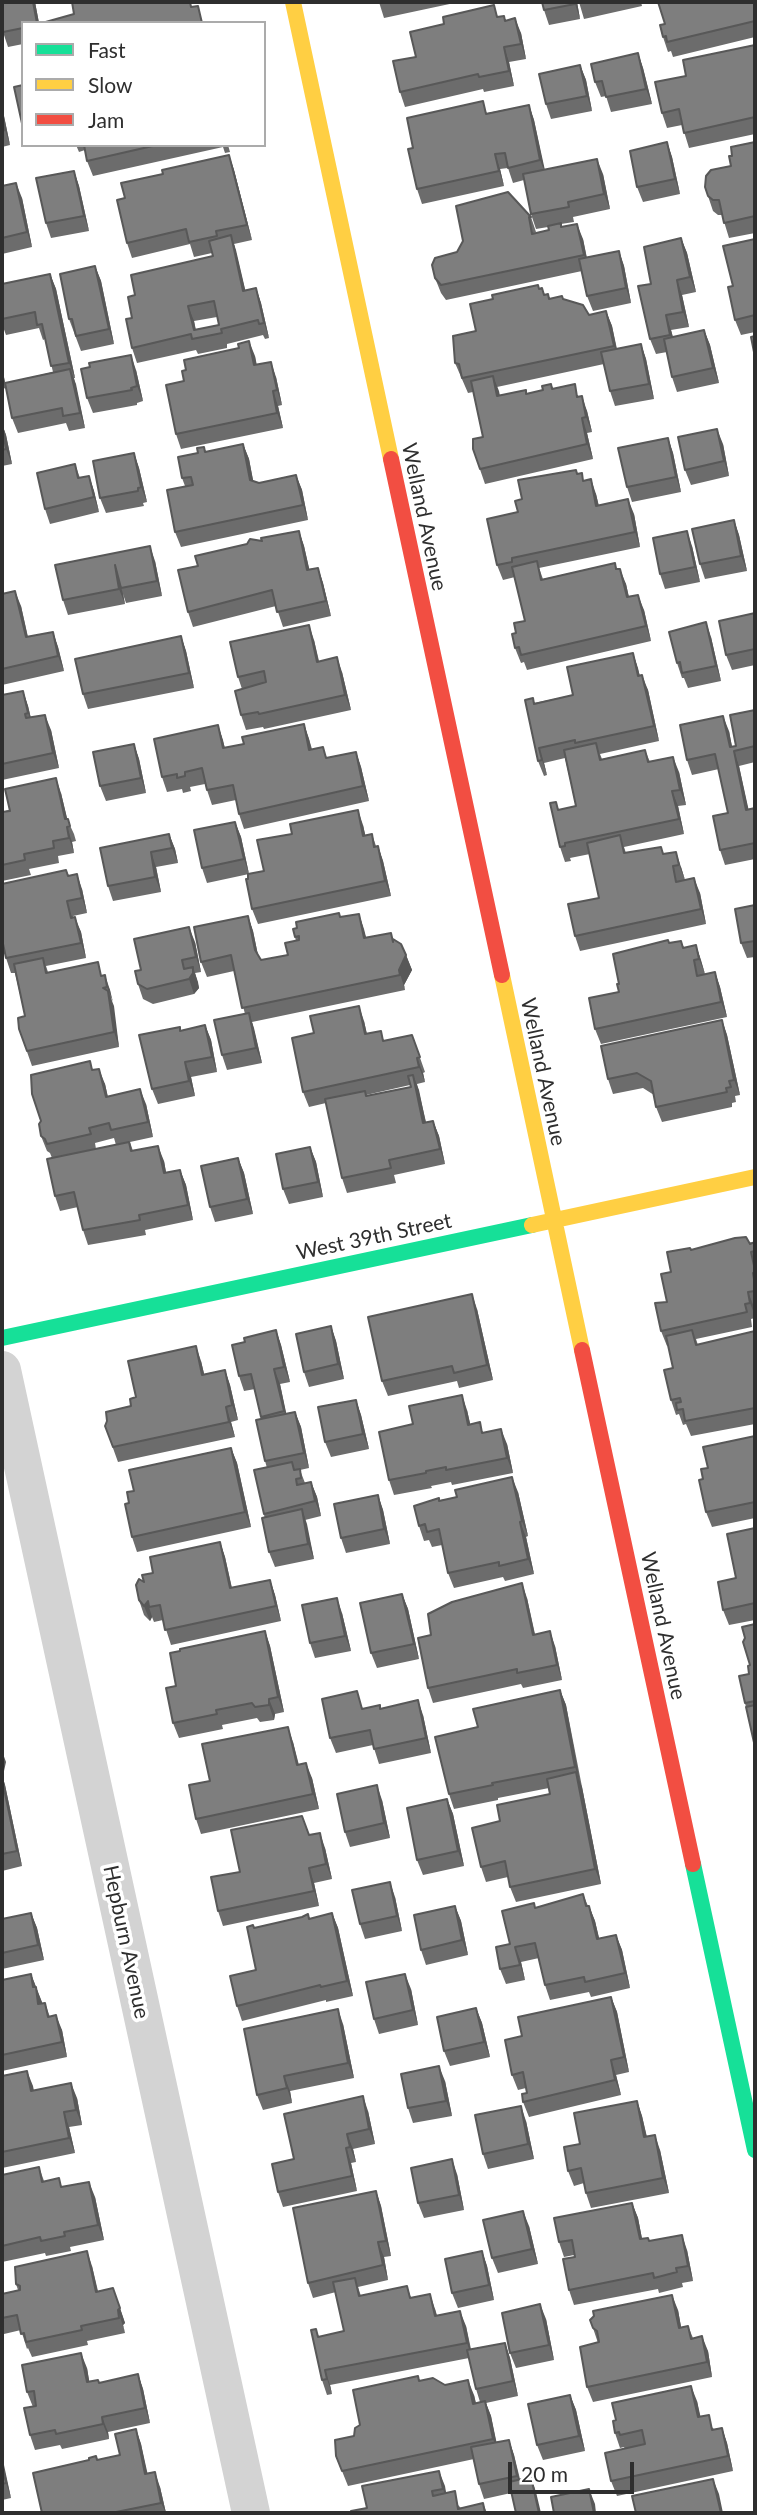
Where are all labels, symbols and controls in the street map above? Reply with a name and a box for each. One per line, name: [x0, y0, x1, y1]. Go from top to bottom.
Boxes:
legend: [21, 21, 266, 147]
text: Fast: [88, 37, 125, 62]
text: Slow: [88, 72, 132, 97]
text: Jam: [88, 107, 124, 132]
street label: Welland Avenue: [396, 441, 452, 593]
street label: Welland Avenue: [515, 996, 571, 1148]
street label: West 39th Street: [294, 1208, 454, 1266]
street label: Welland Avenue: [635, 1550, 691, 1702]
street label: Hepburn Avenue: [97, 1863, 155, 2021]
scale bar: [512, 2448, 638, 2492]
text: 20 m: [521, 2461, 568, 2486]

